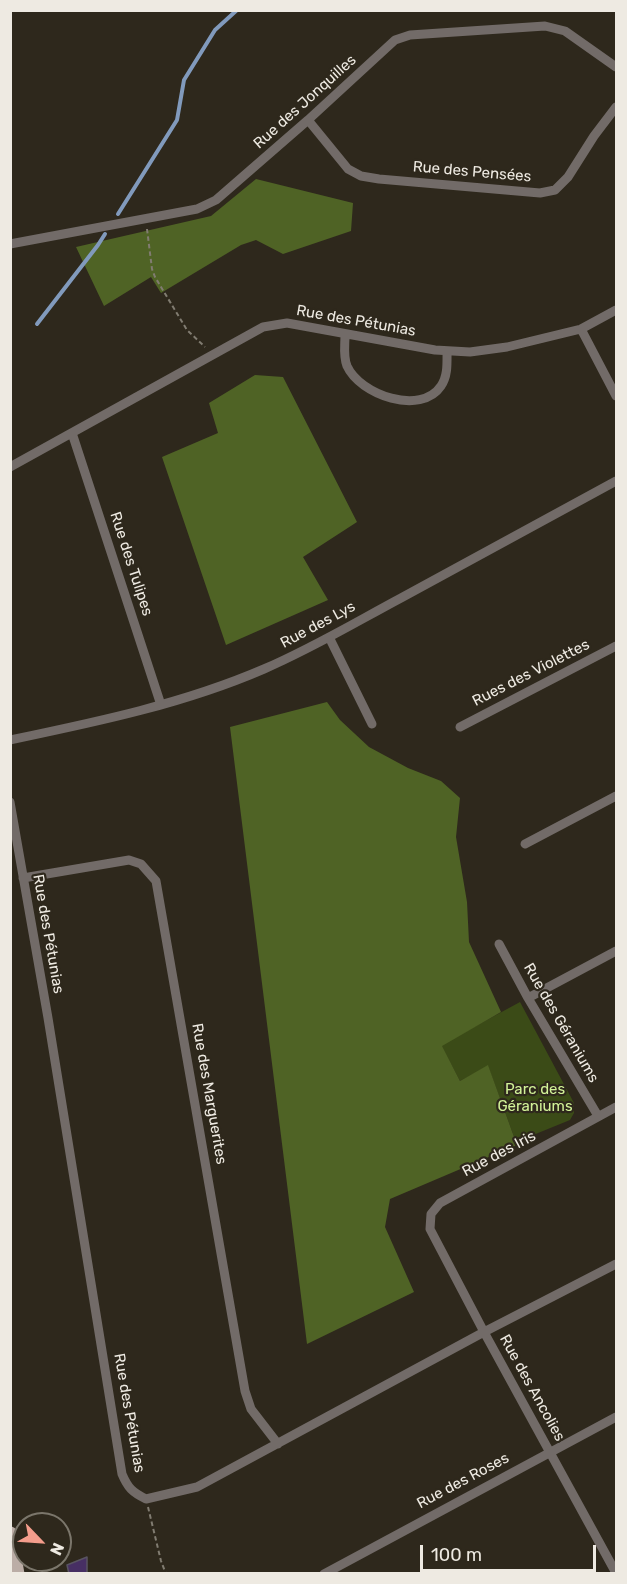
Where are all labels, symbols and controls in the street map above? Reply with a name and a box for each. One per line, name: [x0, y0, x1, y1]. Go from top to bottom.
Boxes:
street label: Rue des Jonquilles: [250, 51, 360, 153]
street label: Rue des Pensées: [412, 158, 532, 186]
street label: Rue des Pétunias: [295, 302, 417, 340]
street label: Rue des Tulipes: [106, 510, 156, 618]
street label: Rue des Lys: [277, 598, 359, 652]
street label: Rues des Violettes: [469, 636, 593, 710]
street label: Rue des Pétunias: [29, 873, 67, 995]
street label: Rue des Géraniums: [520, 960, 602, 1086]
street label: Rue des Marguerites: [188, 1022, 230, 1166]
park label: Parc des Géraniums: [497, 1081, 573, 1116]
street label: Rue des Iris: [459, 1127, 539, 1181]
street label: Rue des Ancolies: [495, 1332, 569, 1444]
street label: Rue des Pétunias: [110, 1352, 148, 1474]
street label: Rue des Roses: [414, 1449, 512, 1513]
north arrow: [12, 1512, 72, 1572]
scale bar: [423, 1533, 598, 1571]
text: N: [46, 1540, 68, 1558]
text: 100 m: [431, 1544, 482, 1566]

